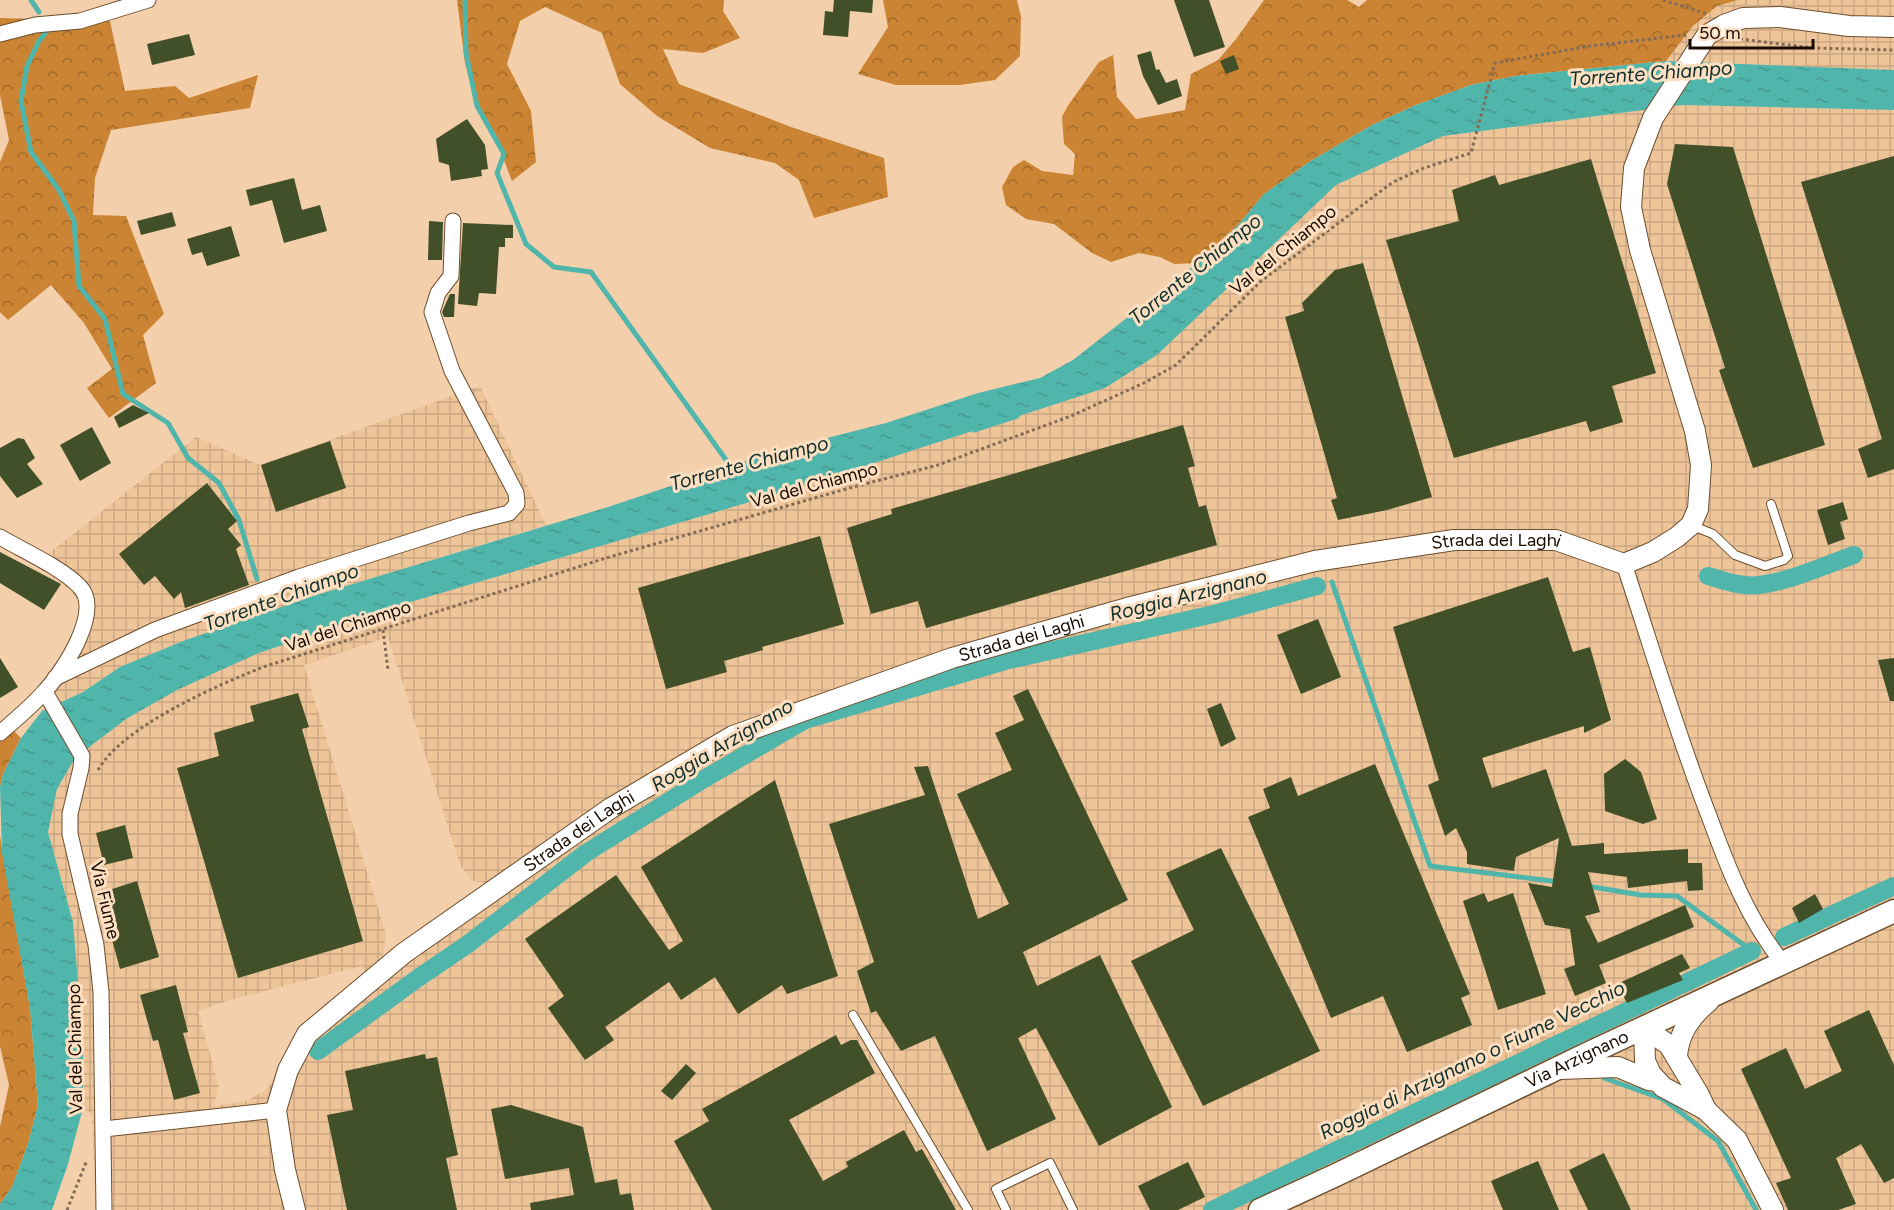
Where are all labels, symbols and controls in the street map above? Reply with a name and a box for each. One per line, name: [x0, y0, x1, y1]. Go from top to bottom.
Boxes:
scale bar: [1690, 12, 1813, 50]
text: 50 m: [1699, 22, 1741, 44]
water label: Torrente Chiampo: [1569, 55, 1734, 91]
street label: Val del Chiampo: [1225, 200, 1341, 300]
water label: Torrente Chiampo: [1124, 208, 1266, 330]
water label: Torrente Chiampo: [667, 430, 831, 496]
street label: Val del Chiampo: [748, 457, 880, 513]
street label: Strada dei Laghi: [1430, 529, 1564, 554]
water label: Torrente Chiampo: [200, 558, 362, 636]
water label: Roggia Arzignano: [1107, 564, 1269, 626]
street label: Val del Chiampo: [282, 595, 414, 657]
street label: Strada dei Laghi: [956, 610, 1087, 667]
water label: Roggia Arzignano: [647, 693, 798, 797]
street label: Strada dei Laghi: [519, 786, 638, 877]
street label: Via Fiume: [85, 859, 125, 941]
water label: Roggia di Arzignano o Fiume Vecchio: [1315, 975, 1629, 1145]
street label: Val del Chiampo: [63, 983, 87, 1115]
street label: Via Arzignano: [1522, 1025, 1632, 1093]

